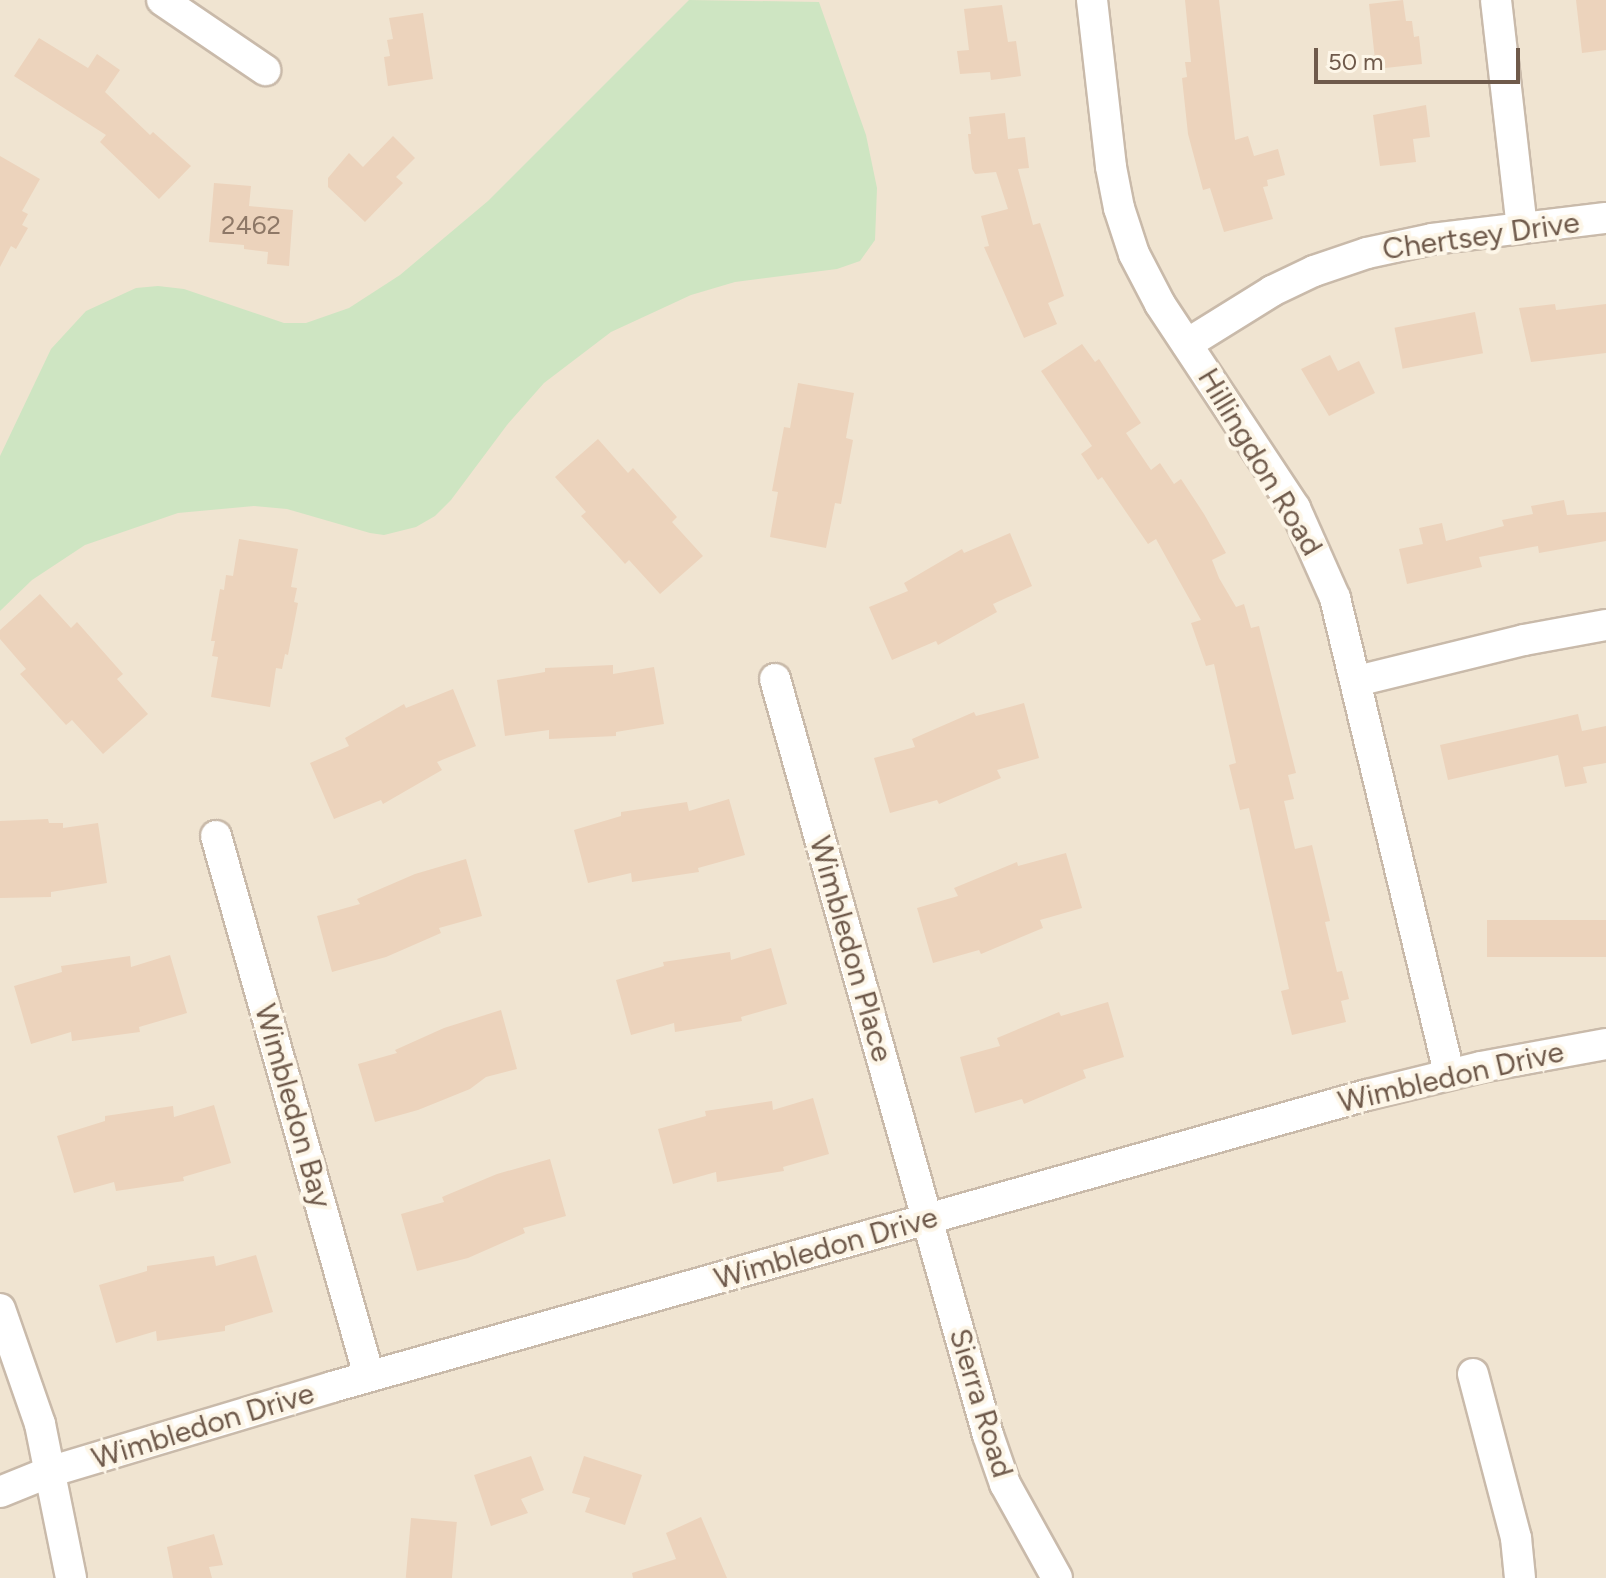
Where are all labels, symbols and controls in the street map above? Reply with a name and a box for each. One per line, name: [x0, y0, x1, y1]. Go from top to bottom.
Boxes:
scale bar: [1318, 32, 1524, 82]
text: 50 m: [1328, 47, 1384, 76]
street label: Chertsey Drive: [1380, 204, 1582, 268]
house number: 2462: [221, 210, 281, 242]
street label: Hillingdon Road: [1190, 362, 1330, 562]
street label: Wimbledon Place: [802, 832, 900, 1066]
street label: Wimbledon Bay: [247, 1000, 339, 1212]
street label: Wimbledon Drive: [1335, 1034, 1567, 1120]
street label: Wimbledon Drive: [710, 1199, 942, 1297]
street label: Sierra Road: [941, 1324, 1021, 1482]
street label: Wimbledon Drive: [88, 1375, 318, 1477]

